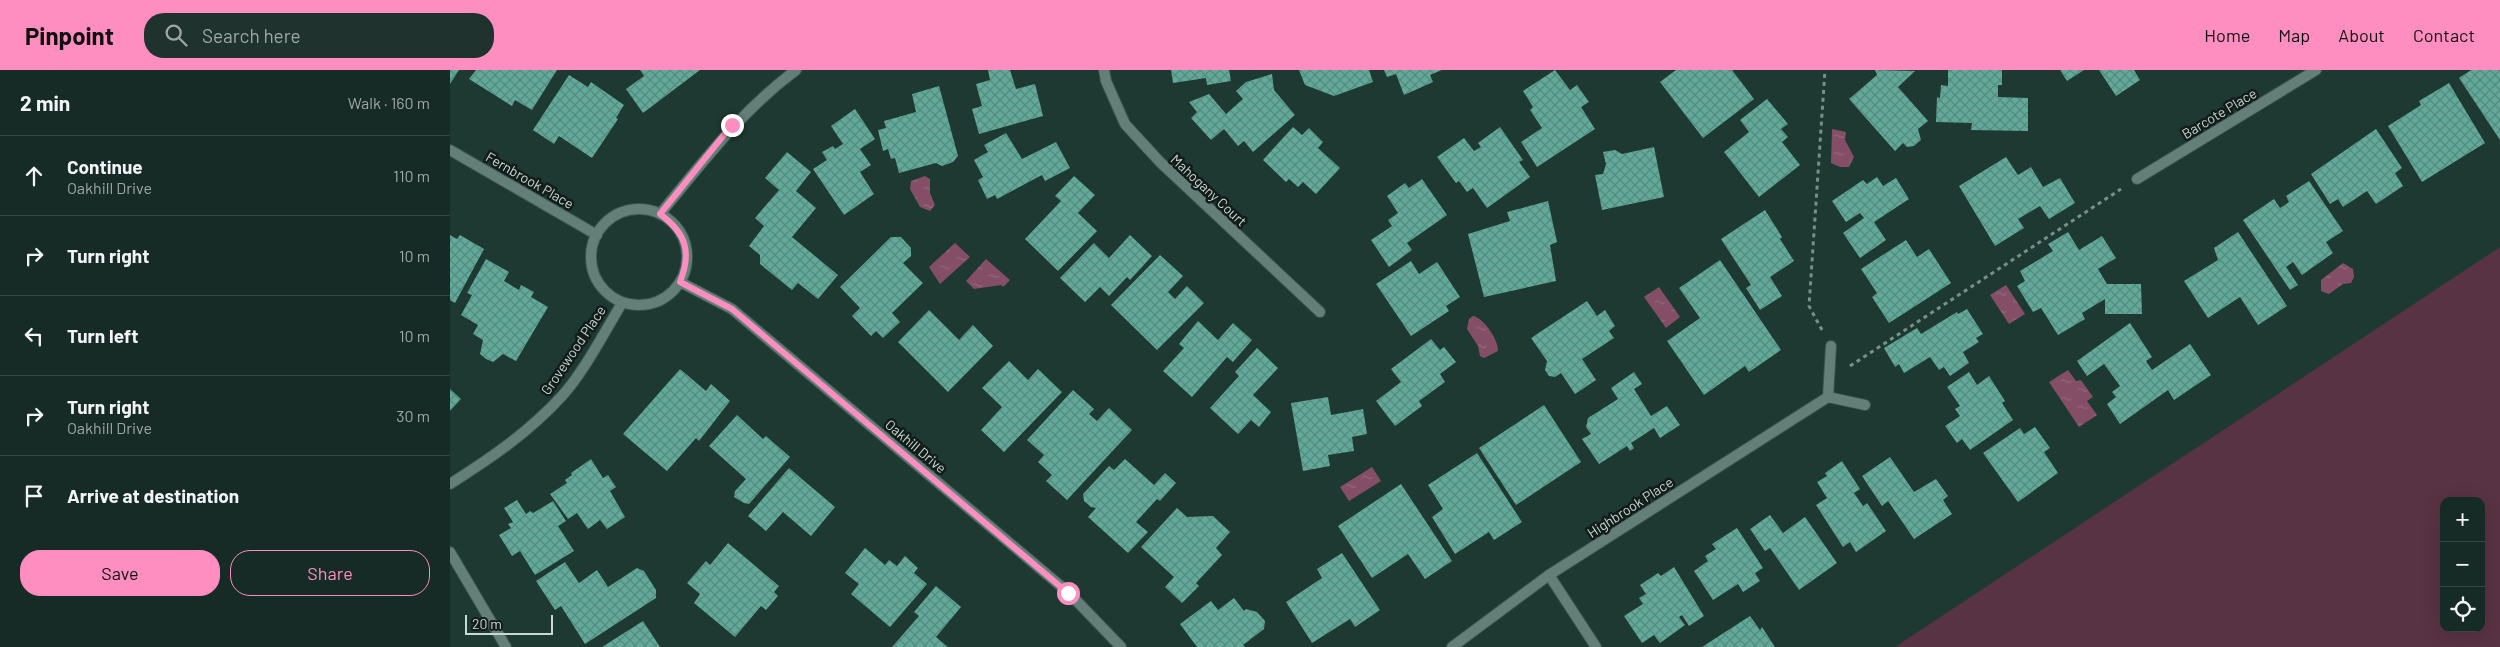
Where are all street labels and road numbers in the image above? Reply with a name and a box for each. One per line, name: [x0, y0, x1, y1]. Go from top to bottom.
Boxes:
street label: Barcote Place: [2179, 84, 2259, 142]
street label: Fernbrook Place: [483, 148, 577, 212]
street label: Mahogany Court: [1168, 151, 1250, 229]
street label: Grovewood Place: [537, 302, 609, 398]
street label: Oakhill Drive: [882, 416, 950, 476]
street label: Highbrook Place: [1584, 473, 1676, 541]

